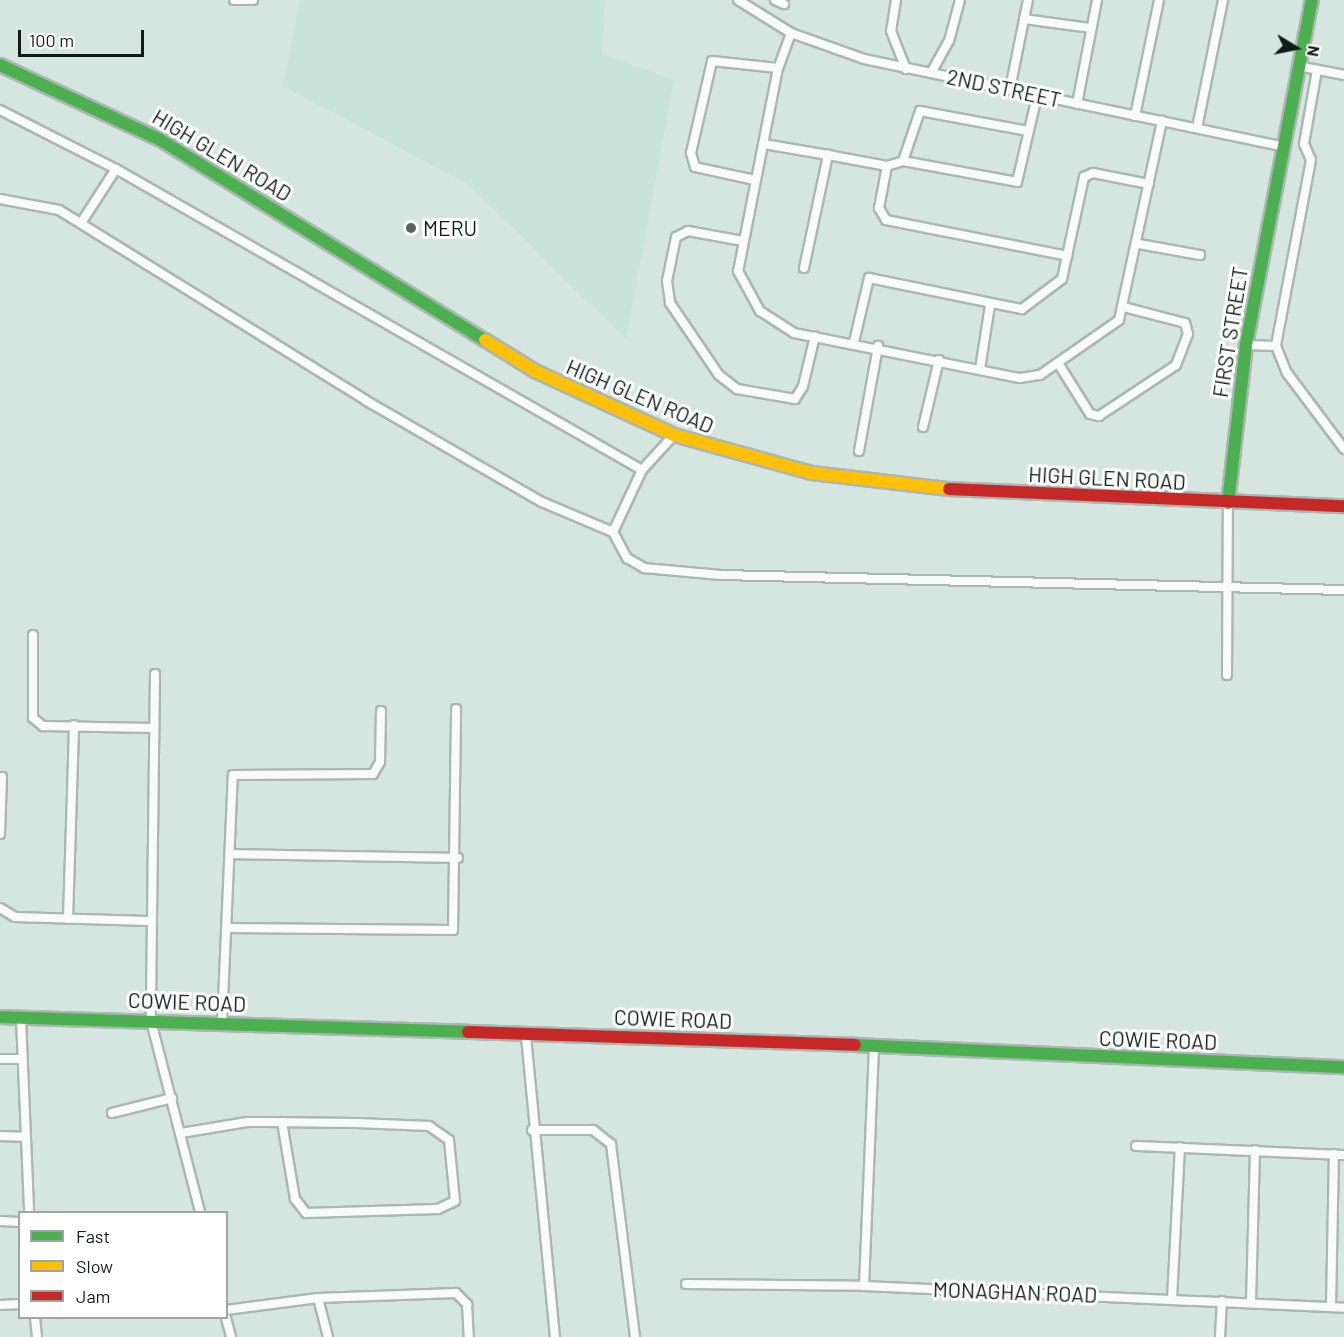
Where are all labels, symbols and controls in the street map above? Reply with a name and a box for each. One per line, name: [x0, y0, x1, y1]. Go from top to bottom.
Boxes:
scale bar: [21, 18, 147, 56]
north arrow: [1266, 18, 1326, 78]
text: 100 m: [29, 29, 74, 51]
text: N: [1304, 44, 1324, 58]
street label: 2ND STREET: [944, 64, 1064, 112]
street label: HIGH GLEN ROAD: [148, 104, 296, 206]
place label: MERU: [423, 215, 477, 241]
marker: MERU: [404, 221, 418, 235]
street label: FIRST STREET: [1207, 265, 1253, 399]
street label: HIGH GLEN ROAD: [563, 354, 717, 438]
street label: HIGH GLEN ROAD: [1028, 461, 1186, 495]
street label: COWIE ROAD: [128, 987, 246, 1017]
street label: COWIE ROAD: [614, 1004, 732, 1034]
street label: COWIE ROAD: [1099, 1025, 1217, 1055]
legend: [18, 1211, 228, 1319]
text: Fast: [76, 1225, 110, 1247]
text: Slow: [76, 1255, 113, 1277]
street label: MONAGHAN ROAD: [932, 1277, 1098, 1307]
text: Jam: [76, 1285, 110, 1307]

